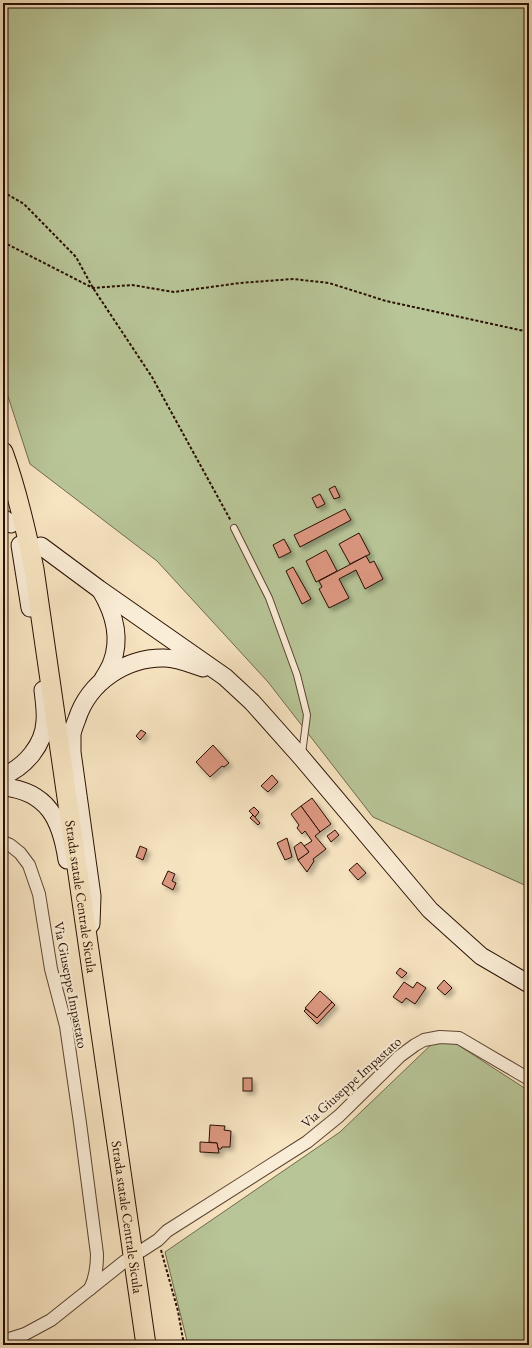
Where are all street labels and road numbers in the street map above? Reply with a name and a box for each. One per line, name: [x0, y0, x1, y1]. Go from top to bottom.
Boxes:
street label: Strada statale Centrale Sicula: [61, 819, 101, 974]
street label: Via Giuseppe Impastato: [50, 920, 92, 1050]
street label: Via Giuseppe Impastato: [297, 1032, 405, 1132]
street label: Strada statale Centrale Sicula: [108, 1140, 148, 1295]

